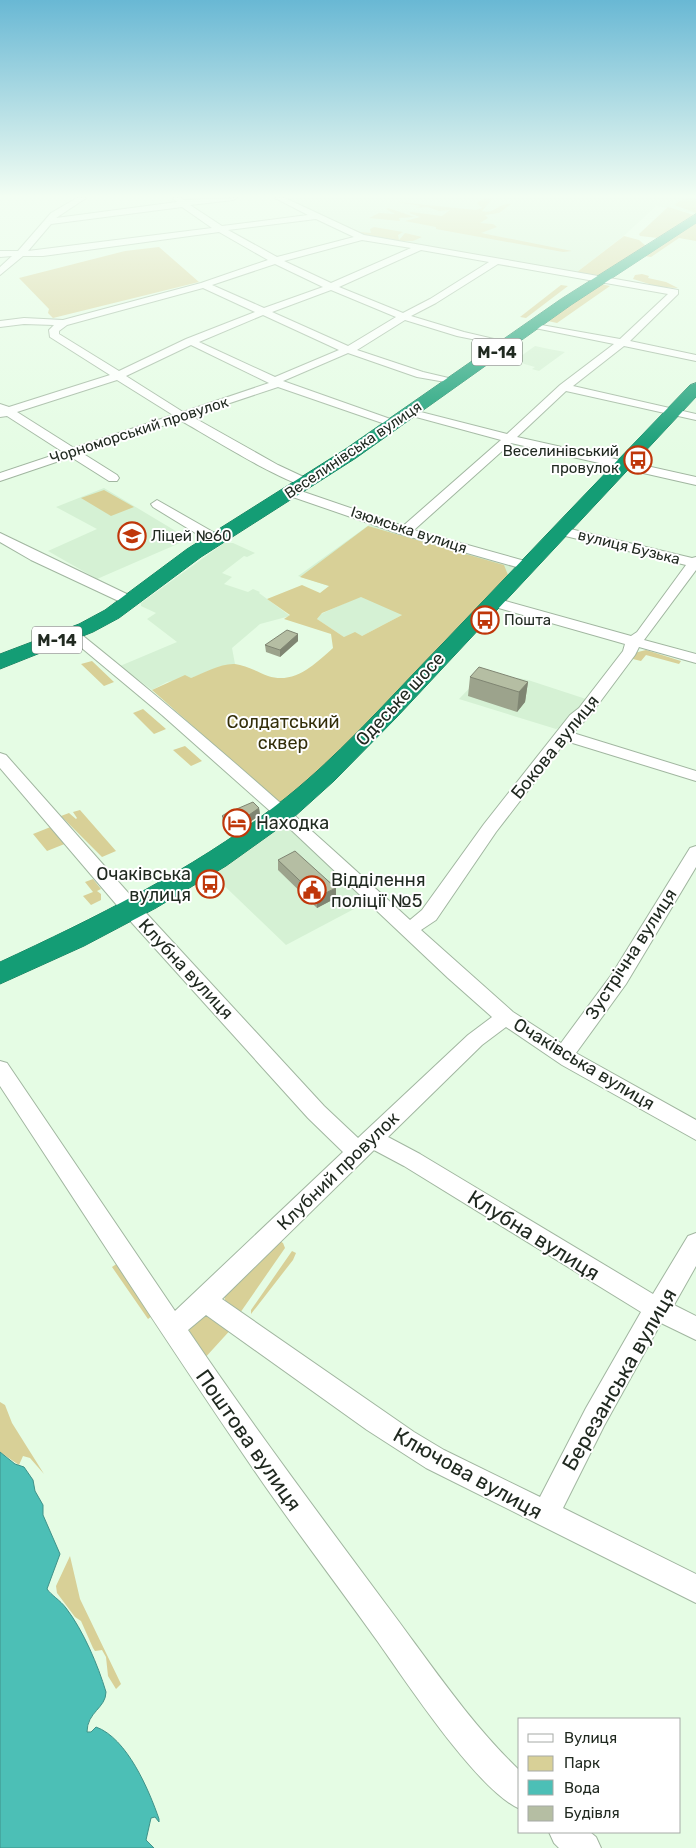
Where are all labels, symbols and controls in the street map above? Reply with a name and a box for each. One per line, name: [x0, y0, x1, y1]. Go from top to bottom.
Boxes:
road number: М-14: [472, 338, 522, 366]
street label: Чорноморський провулок: [47, 393, 231, 467]
street label: Веселинівська вулиця: [281, 397, 425, 503]
place label: Веселинівський провулок: [503, 442, 619, 477]
bus stop icon: Веселинівський провулок: [623, 445, 653, 475]
street label: Ізюмська вулиця: [349, 503, 469, 557]
school or university icon: Ліцей №60: [117, 521, 147, 551]
street label: вулиця Бузька: [576, 526, 682, 568]
place label: Ліцей №60: [151, 527, 232, 545]
bus stop icon: Пошта: [470, 605, 500, 635]
place label: Пошта: [504, 611, 551, 629]
road number: М-14: [32, 626, 82, 654]
street label: Одеське шосе: [351, 648, 449, 750]
street label: Бокова вулиця: [506, 690, 604, 804]
park label: Солдатський сквер: [226, 711, 340, 754]
hotel icon: Находка: [222, 808, 252, 838]
place label: Находка: [256, 812, 329, 834]
place label: Очаківська вулиця: [96, 863, 191, 906]
bus stop icon: Очаківська вулиця: [195, 869, 225, 899]
place label: Відділення поліції №5: [331, 869, 426, 912]
public building icon: Відділення поліції №5: [297, 875, 327, 905]
street label: Зустрічна вулиця: [580, 884, 682, 1024]
street label: Клубна вулиця: [134, 914, 238, 1024]
street label: Очаківська вулиця: [509, 1013, 659, 1115]
street label: Клубний провулок: [272, 1107, 404, 1235]
street label: Клубна вулиця: [463, 1184, 605, 1286]
street label: Березанська вулиця: [556, 1283, 682, 1475]
street label: Поштова вулиця: [191, 1364, 307, 1516]
street label: Ключова вулиця: [389, 1422, 547, 1524]
legend: [518, 1718, 681, 1833]
text: Вулиця: [564, 1729, 617, 1747]
text: Парк: [564, 1754, 600, 1772]
text: Вода: [564, 1779, 600, 1797]
text: Будівля: [564, 1804, 620, 1822]

